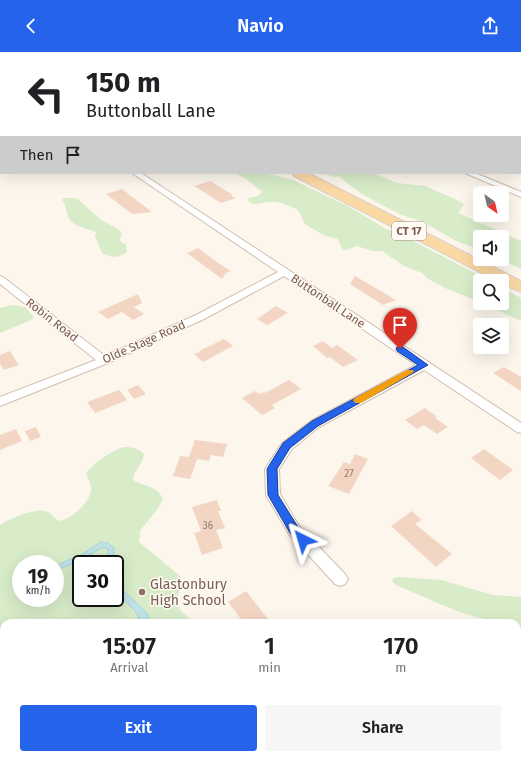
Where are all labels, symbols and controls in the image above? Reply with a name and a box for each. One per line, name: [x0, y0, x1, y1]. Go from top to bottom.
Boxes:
icon: back: [20, 15, 42, 37]
text: Navio: [237, 15, 284, 37]
icon: share: [479, 15, 501, 37]
text: 150 m: [86, 66, 161, 99]
icon: left: [20, 68, 72, 120]
text: Buttonball Lane: [86, 100, 216, 122]
icon: arrive: [62, 144, 84, 166]
text: Then: [20, 146, 54, 164]
north arrow: [473, 186, 509, 222]
map controls: [473, 186, 509, 354]
road number: CT 17: [392, 222, 426, 240]
button: sound: [473, 230, 509, 266]
street label: Buttonball Lane: [288, 271, 368, 331]
button: search: [473, 274, 509, 310]
street label: Robin Road: [23, 295, 81, 345]
pin: [383, 308, 417, 349]
icon: arrive: [389, 314, 411, 336]
street label: Olde Stage Road: [100, 317, 188, 367]
button: layers: [473, 318, 509, 354]
house number: 27: [344, 468, 354, 480]
position arrow: [282, 519, 324, 561]
house number: 36: [203, 520, 213, 532]
speed limit sign: 30: [72, 555, 124, 607]
text: 19: [28, 564, 48, 588]
place label: Glastonbury High School: [150, 576, 227, 609]
text: km/h: [26, 585, 50, 597]
marker: Glastonbury High School: [137, 587, 147, 597]
text: 15:07: [102, 632, 156, 660]
text: 1: [264, 632, 275, 660]
text: 170: [383, 632, 419, 660]
text: Arrival: [110, 660, 148, 675]
text: min: [258, 660, 281, 675]
text: m: [395, 660, 406, 675]
button: Exit: [20, 705, 257, 751]
button: Share: [265, 705, 501, 751]

